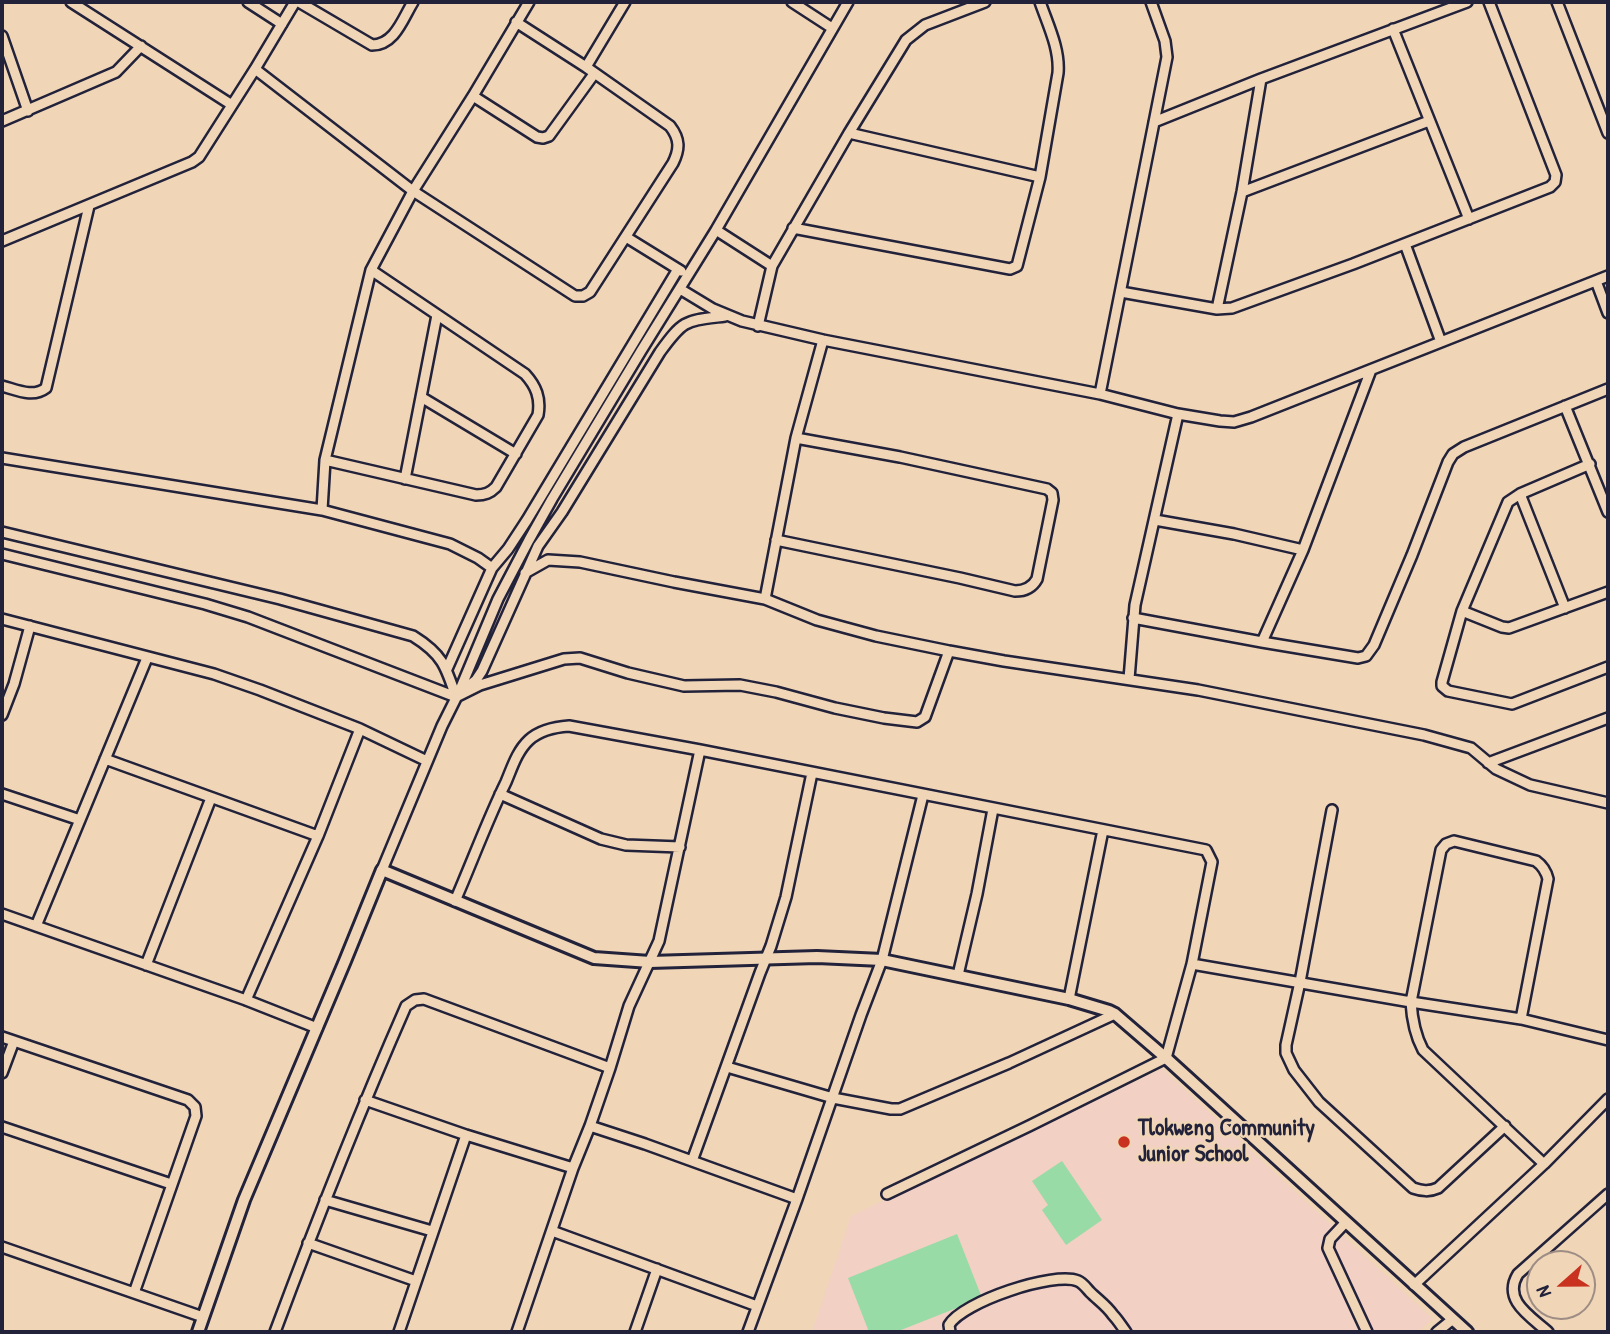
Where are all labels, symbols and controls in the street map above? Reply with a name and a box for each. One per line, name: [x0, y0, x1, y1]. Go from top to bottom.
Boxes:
place label: Tlokweng Community Junior School: [1138, 1115, 1315, 1169]
marker: Tlokweng Community Junior School: [1116, 1134, 1132, 1150]
north arrow: [1526, 1250, 1596, 1320]
text: N: [1529, 1282, 1557, 1301]

